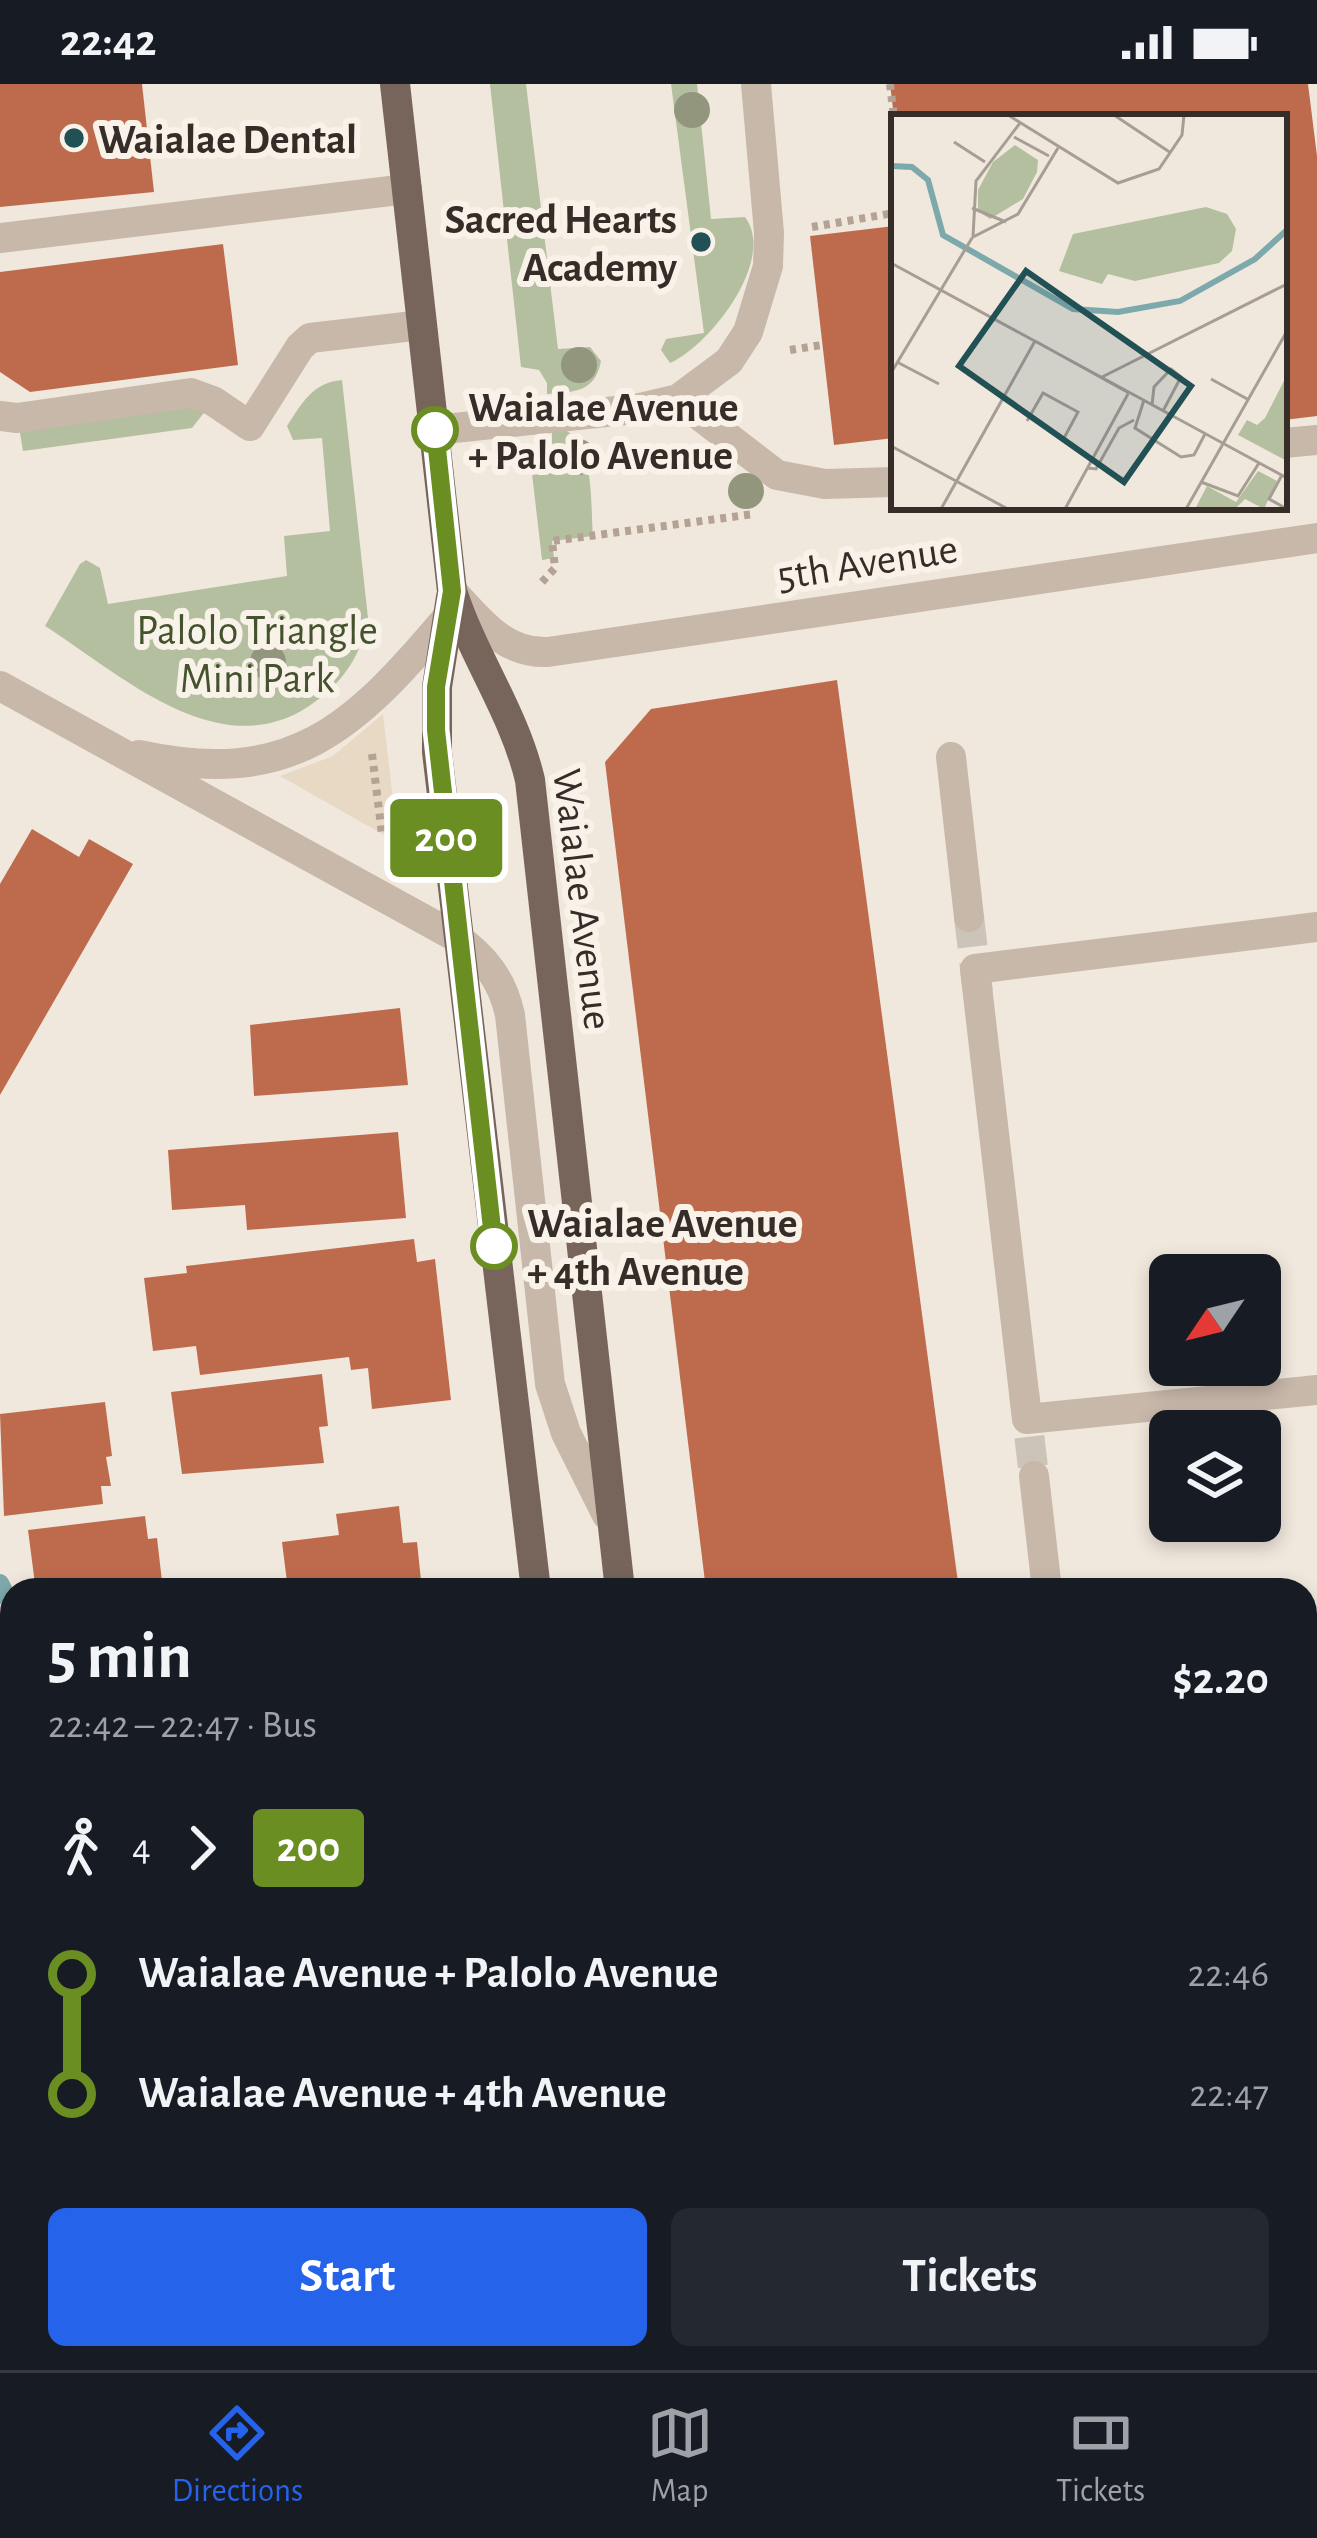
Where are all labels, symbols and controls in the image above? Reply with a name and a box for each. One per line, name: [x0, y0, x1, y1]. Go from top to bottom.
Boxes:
text: 22:42: [60, 19, 157, 64]
inset map: [891, 114, 1287, 510]
place label: Waialae Dental: [98, 119, 357, 161]
marker: Waialae Dental: [61, 125, 87, 151]
place label: Sacred Hearts Academy: [444, 199, 677, 289]
marker: Sacred Hearts Academy: [688, 229, 714, 255]
place label: Waialae Avenue + Palolo Avenue: [468, 387, 738, 477]
marker: Waialae Avenue + Palolo Avenue: [413, 408, 457, 452]
street label: 5th Avenue: [774, 528, 961, 598]
park label: Palolo Triangle Mini Park: [136, 610, 378, 700]
street label: Waialae Avenue: [545, 766, 619, 1032]
line badge: 200: [377, 799, 515, 877]
text: 200: [414, 817, 478, 859]
place label: Waialae Avenue + 4th Avenue: [527, 1203, 797, 1293]
marker: Waialae Avenue + 4th Avenue: [472, 1224, 516, 1268]
north arrow: [1149, 1254, 1281, 1386]
map controls: [1149, 1254, 1281, 1542]
button: layers: [1149, 1410, 1281, 1542]
text: 5 min: [48, 1624, 192, 1690]
text: $2.20: [1173, 1657, 1269, 1702]
text: 22:42 – 22:47 · Bus: [48, 1706, 317, 1745]
icon: walk: [48, 1815, 114, 1881]
icon: forward: [169, 1815, 235, 1881]
text: 200: [277, 1827, 340, 1869]
text: 4: [132, 1829, 151, 1868]
text: Waialae Avenue + Palolo Avenue: [138, 1951, 719, 1996]
text: 22:46: [1187, 1955, 1269, 1994]
text: Waialae Avenue + 4th Avenue: [138, 2071, 667, 2116]
text: 22:47: [1190, 2075, 1269, 2114]
button: Start: [48, 2208, 647, 2346]
button: Tickets: [671, 2208, 1269, 2346]
tab: Directions: [172, 2400, 303, 2512]
tab: Map: [647, 2400, 713, 2512]
tab: Tickets: [1056, 2400, 1145, 2512]

